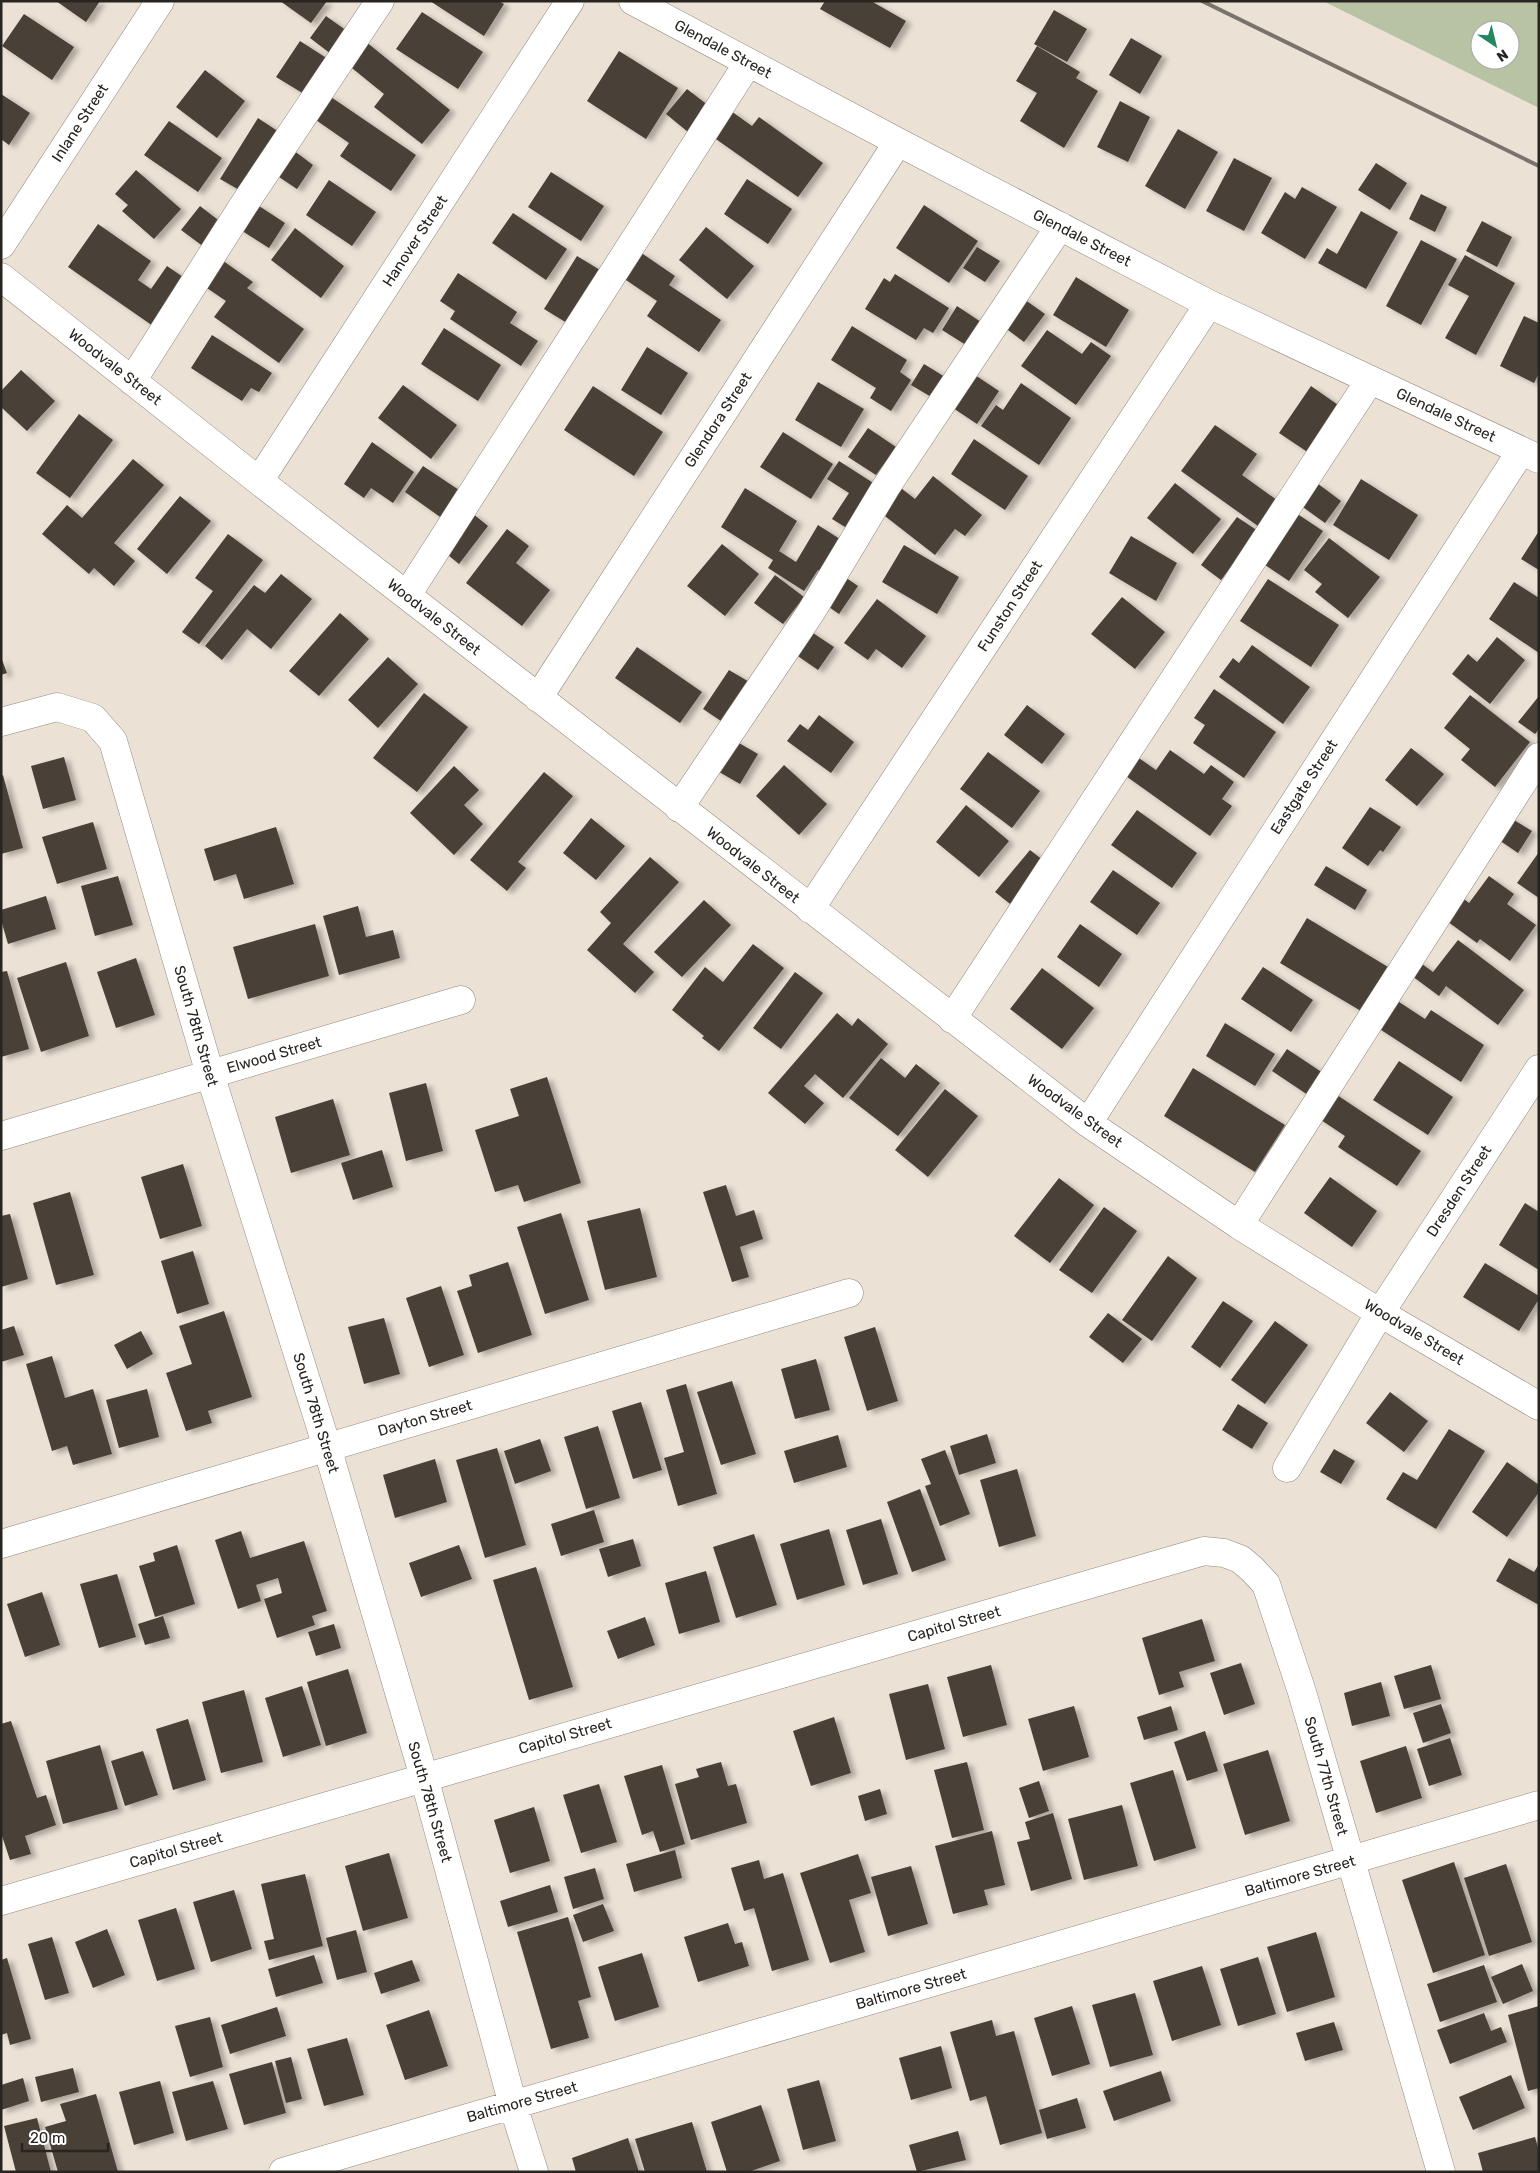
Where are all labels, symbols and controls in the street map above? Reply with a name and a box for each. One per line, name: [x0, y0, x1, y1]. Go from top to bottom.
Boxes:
street label: Glendale Street: [671, 16, 775, 82]
north arrow: [1470, 20, 1520, 70]
text: N: [1493, 45, 1511, 65]
street label: Inlane Street: [48, 80, 112, 165]
street label: Hanover Street: [379, 192, 451, 290]
street label: Glendale Street: [1030, 206, 1134, 271]
street label: Woodvale Street: [65, 325, 165, 409]
street label: Glendora Street: [681, 369, 756, 471]
street label: Glendale Street: [1393, 384, 1499, 446]
street label: Funston Street: [974, 557, 1046, 655]
street label: Woodvale Street: [384, 575, 484, 659]
street label: Eastgate Street: [1267, 736, 1341, 838]
street label: Woodvale Street: [703, 823, 803, 907]
street label: South 78th Street: [170, 963, 222, 1089]
street label: Elwood Street: [225, 1033, 324, 1077]
street label: Woodvale Street: [1024, 1070, 1126, 1152]
street label: Dresden Street: [1423, 1142, 1495, 1240]
street label: Woodvale Street: [1361, 1295, 1467, 1369]
street label: South 78th Street: [289, 1351, 343, 1475]
street label: Dayton Street: [376, 1396, 474, 1440]
street label: Capitol Street: [905, 1602, 1003, 1646]
street label: Capitol Street: [516, 1714, 614, 1758]
street label: South 77th Street: [1300, 1714, 1352, 1838]
street label: South 78th Street: [404, 1739, 456, 1865]
street label: Capitol Street: [127, 1828, 225, 1872]
street label: Baltimore Street: [1243, 1852, 1358, 1900]
street label: Baltimore Street: [854, 1965, 969, 2013]
street label: Baltimore Street: [465, 2078, 580, 2126]
scale bar: [22, 2120, 109, 2152]
text: 20 m: [30, 2129, 65, 2147]

